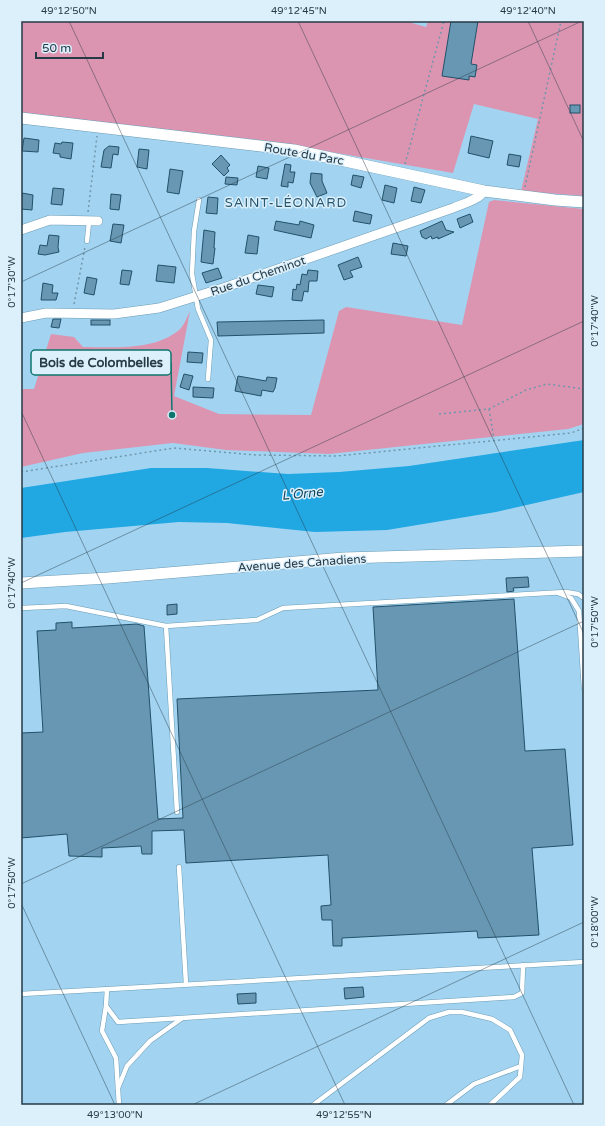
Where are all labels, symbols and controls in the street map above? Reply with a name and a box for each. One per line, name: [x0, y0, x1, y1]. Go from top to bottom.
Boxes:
text: 49°12'50"N: [41, 5, 97, 17]
text: 49°12'45"N: [271, 5, 327, 17]
text: 49°12'40"N: [500, 5, 556, 17]
scale bar: [36, 34, 103, 60]
text: 50 m: [42, 41, 71, 55]
street label: Route du Parc: [263, 140, 345, 168]
district label: SAINT-LÉONARD: [225, 195, 347, 211]
street label: Rue du Cheminot: [209, 253, 308, 299]
text: 0°17'30"W: [6, 256, 18, 308]
text: 0°17'40"W: [589, 295, 601, 347]
callout: Bois de Colombelles: [31, 350, 171, 375]
text: Bois de Colombelles: [39, 355, 163, 371]
water label: L'Orne: [281, 484, 324, 504]
street label: Avenue des Canadiens: [237, 552, 367, 574]
text: 0°17'40"W: [6, 557, 18, 609]
text: 0°17'50"W: [589, 596, 601, 648]
text: 0°17'50"W: [6, 857, 18, 909]
text: 0°18'00"W: [589, 896, 601, 948]
text: 49°13'00"N: [87, 1109, 143, 1121]
text: 49°12'55"N: [316, 1109, 372, 1121]

